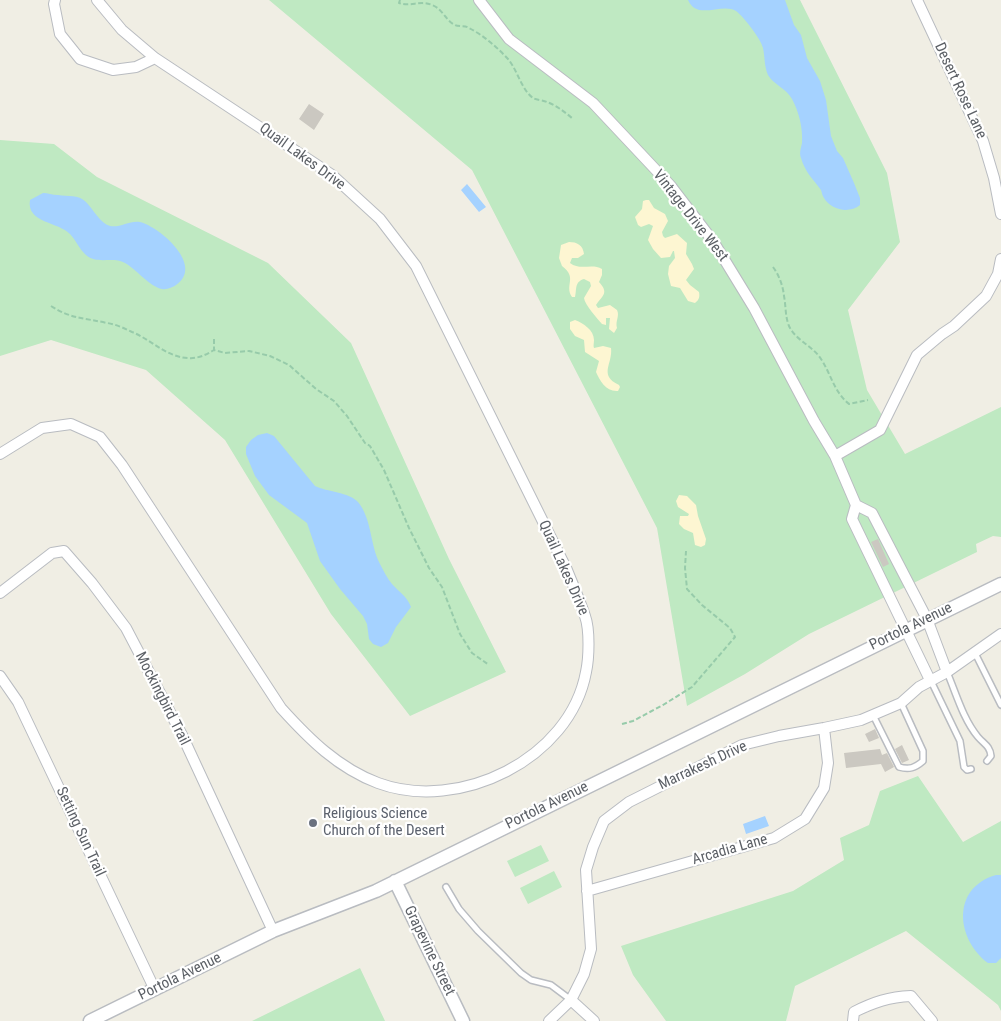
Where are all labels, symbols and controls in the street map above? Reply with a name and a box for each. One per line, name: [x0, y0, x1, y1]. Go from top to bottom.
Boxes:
street label: Desert Rose Lane: [930, 40, 990, 142]
street label: Quail Lakes Drive: [255, 120, 349, 194]
street label: Vintage Drive West: [649, 167, 731, 265]
street label: Quail Lakes Drive: [534, 518, 592, 618]
street label: Portola Avenue: [867, 599, 955, 655]
street label: Mockingbird Trail: [131, 649, 193, 749]
street label: Marrakesh Drive: [656, 738, 750, 794]
street label: Portola Avenue: [503, 778, 591, 834]
street label: Setting Sun Trail: [51, 784, 109, 880]
place label: Religious Science Church of the Desert: [323, 805, 445, 840]
marker: Religious Science Church of the Desert: [307, 817, 319, 829]
street label: Arcadia Lane: [690, 831, 770, 869]
street label: Grapevine Street: [400, 903, 458, 999]
street label: Portola Avenue: [136, 949, 224, 1005]

